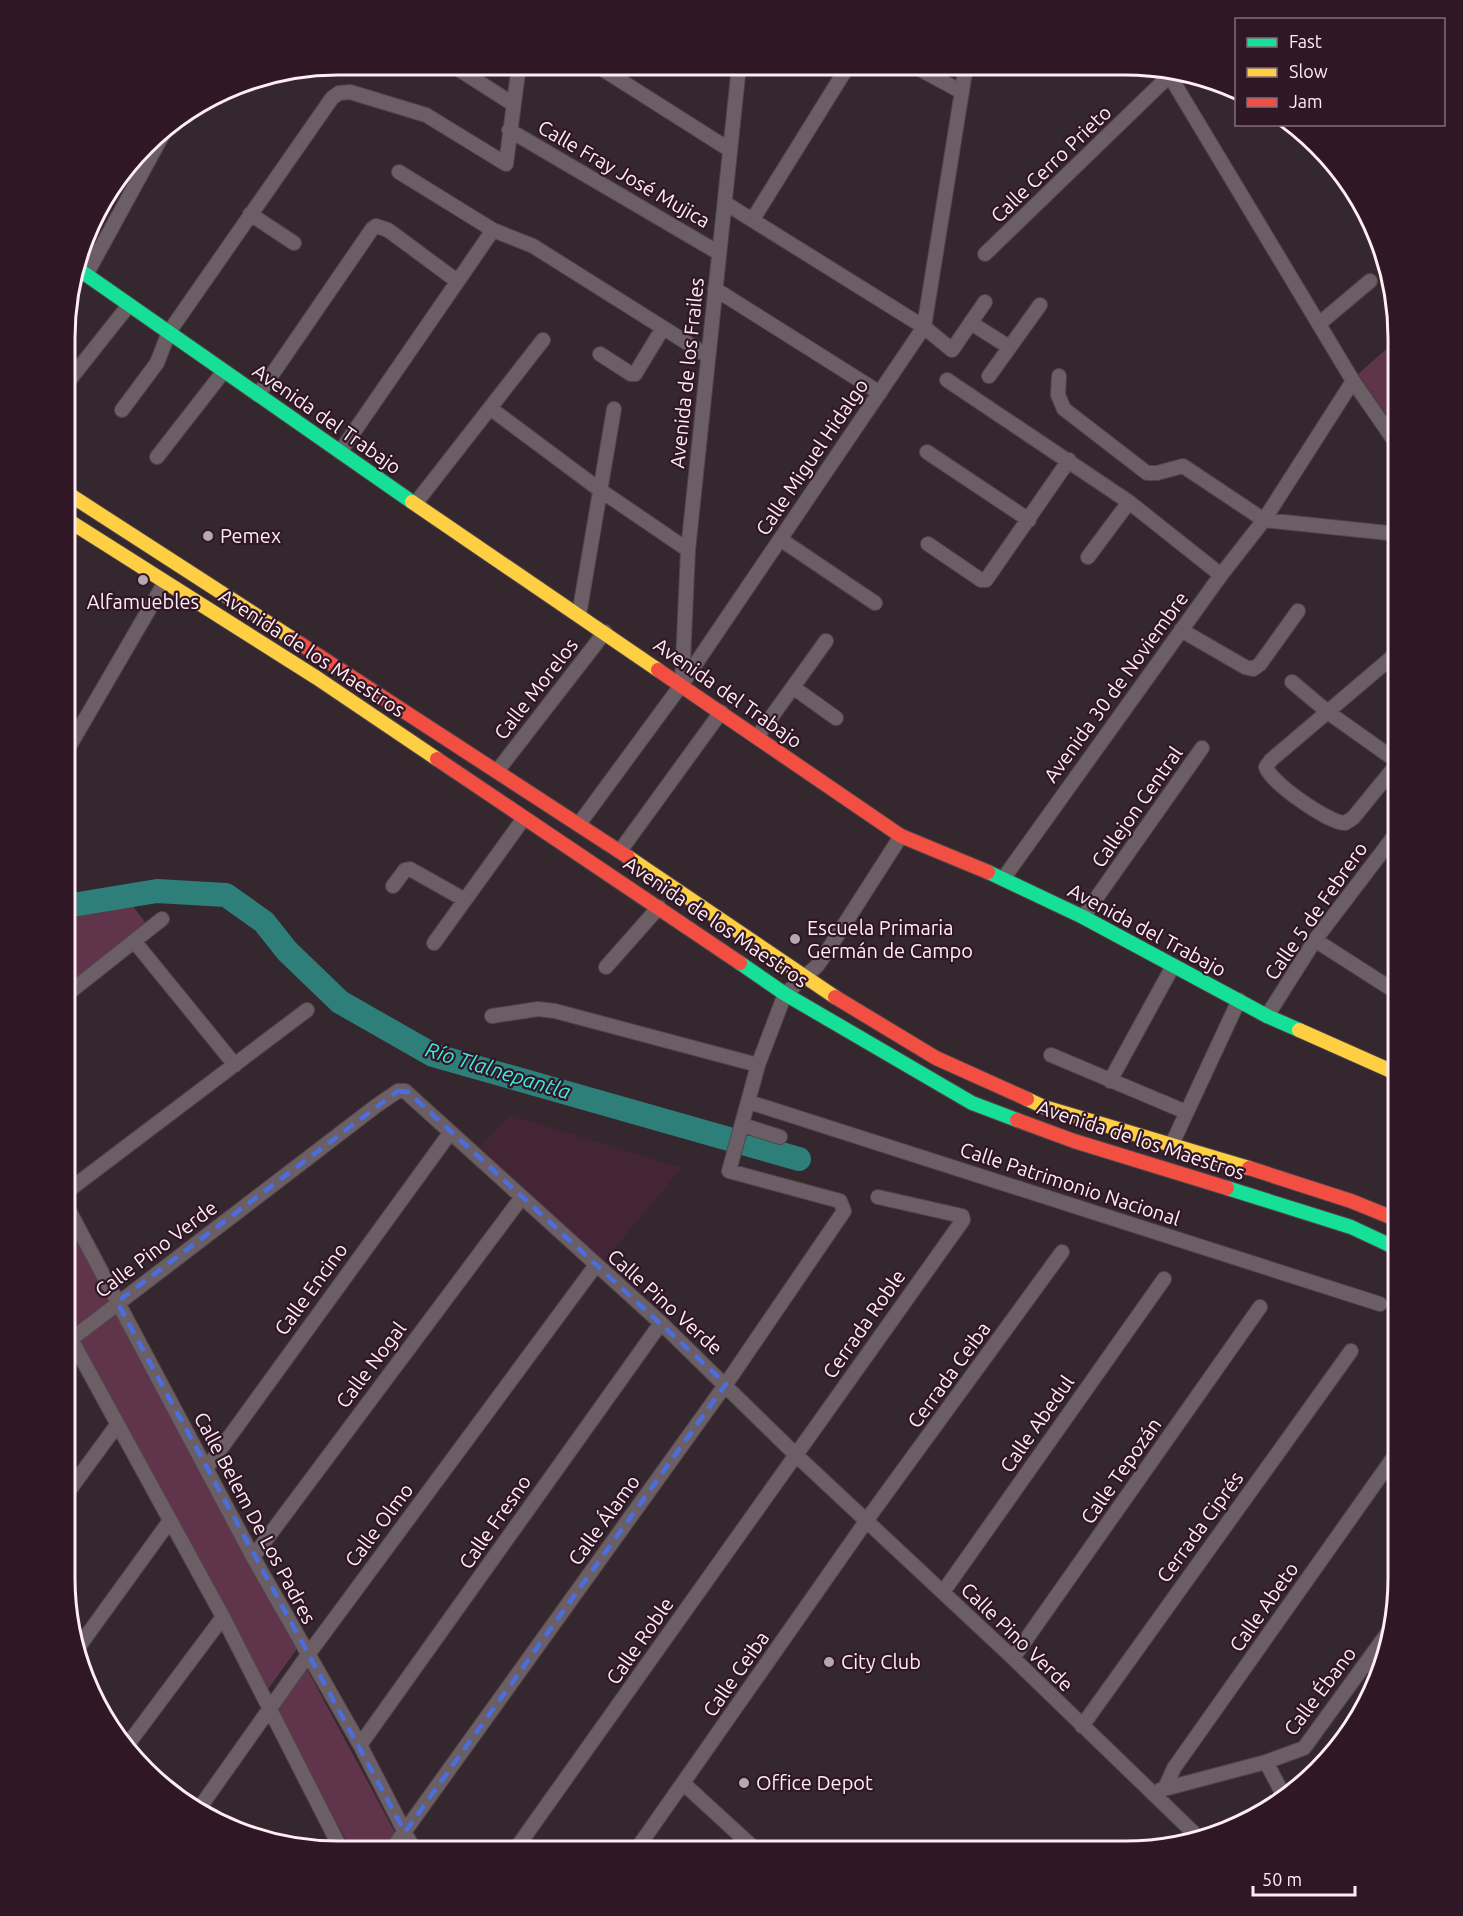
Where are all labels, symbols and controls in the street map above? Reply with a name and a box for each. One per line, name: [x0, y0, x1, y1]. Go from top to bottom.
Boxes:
legend: [1235, 18, 1445, 126]
text: Fast: [1289, 31, 1322, 51]
text: Slow: [1289, 61, 1328, 81]
text: Jam: [1289, 91, 1323, 111]
street label: Calle Cerro Prieto: [986, 100, 1116, 227]
street label: Calle Fray José Mujica: [534, 115, 714, 232]
street label: Avenida de los Frailes: [665, 276, 708, 469]
street label: Avenida del Trabajo: [249, 359, 406, 478]
street label: Calle Miguel Hidalgo: [751, 374, 873, 539]
place label: Pemex: [220, 524, 281, 547]
marker: Pemex: [201, 529, 215, 543]
marker: Alfamuebles: [136, 573, 150, 587]
street label: Avenida de los Maestros: [215, 584, 410, 721]
street label: Avenida 30 de Noviembre: [1039, 587, 1192, 786]
place label: Alfamuebles: [87, 590, 199, 613]
street label: Avenida del Trabajo: [650, 633, 807, 752]
street label: Calle Morelos: [489, 634, 582, 744]
street label: Callejon Central: [1086, 742, 1187, 872]
street label: Calle 5 de Febrero: [1259, 837, 1372, 984]
street label: Avenida de los Maestros: [620, 851, 813, 992]
street label: Avenida del Trabajo: [1064, 878, 1230, 981]
place label: Escuela Primaria Germán de Campo: [807, 916, 973, 962]
marker: Escuela Primaria Germán de Campo: [788, 932, 802, 946]
water label: Río Tlalnepantla: [423, 1037, 574, 1104]
street label: Avenida de los Maestros: [1034, 1095, 1248, 1184]
street label: Calle Patrimonio Nacional: [957, 1137, 1183, 1230]
street label: Calle Pino Verde: [90, 1195, 221, 1302]
street label: Calle Encino: [269, 1238, 352, 1339]
street label: Calle Pino Verde: [603, 1244, 727, 1359]
street label: Cerrada Roble: [818, 1265, 910, 1382]
street label: Calle Nogal: [331, 1317, 410, 1412]
street label: Cerrada Ceiba: [902, 1317, 995, 1432]
street label: Calle Abedul: [995, 1371, 1078, 1476]
street label: Calle Belem De Los Padres: [190, 1408, 321, 1628]
street label: Calle Tepozán: [1076, 1413, 1166, 1528]
street label: Cerrada Ciprés: [1152, 1467, 1248, 1587]
street label: Calle Fresno: [454, 1470, 535, 1573]
street label: Calle Álamo: [563, 1470, 644, 1569]
street label: Calle Olmo: [340, 1478, 417, 1571]
street label: Calle Abeto: [1224, 1558, 1303, 1656]
street label: Calle Pino Verde: [957, 1577, 1078, 1696]
street label: Calle Roble: [601, 1593, 678, 1689]
street label: Calle Ceiba: [698, 1627, 773, 1721]
street label: Calle Ébano: [1279, 1642, 1360, 1740]
place label: City Club: [841, 1650, 921, 1673]
marker: City Club: [822, 1655, 836, 1669]
place label: Office Depot: [756, 1771, 873, 1794]
marker: Office Depot: [737, 1776, 751, 1790]
scale bar: [1253, 1859, 1355, 1897]
text: 50 m: [1262, 1869, 1302, 1889]

